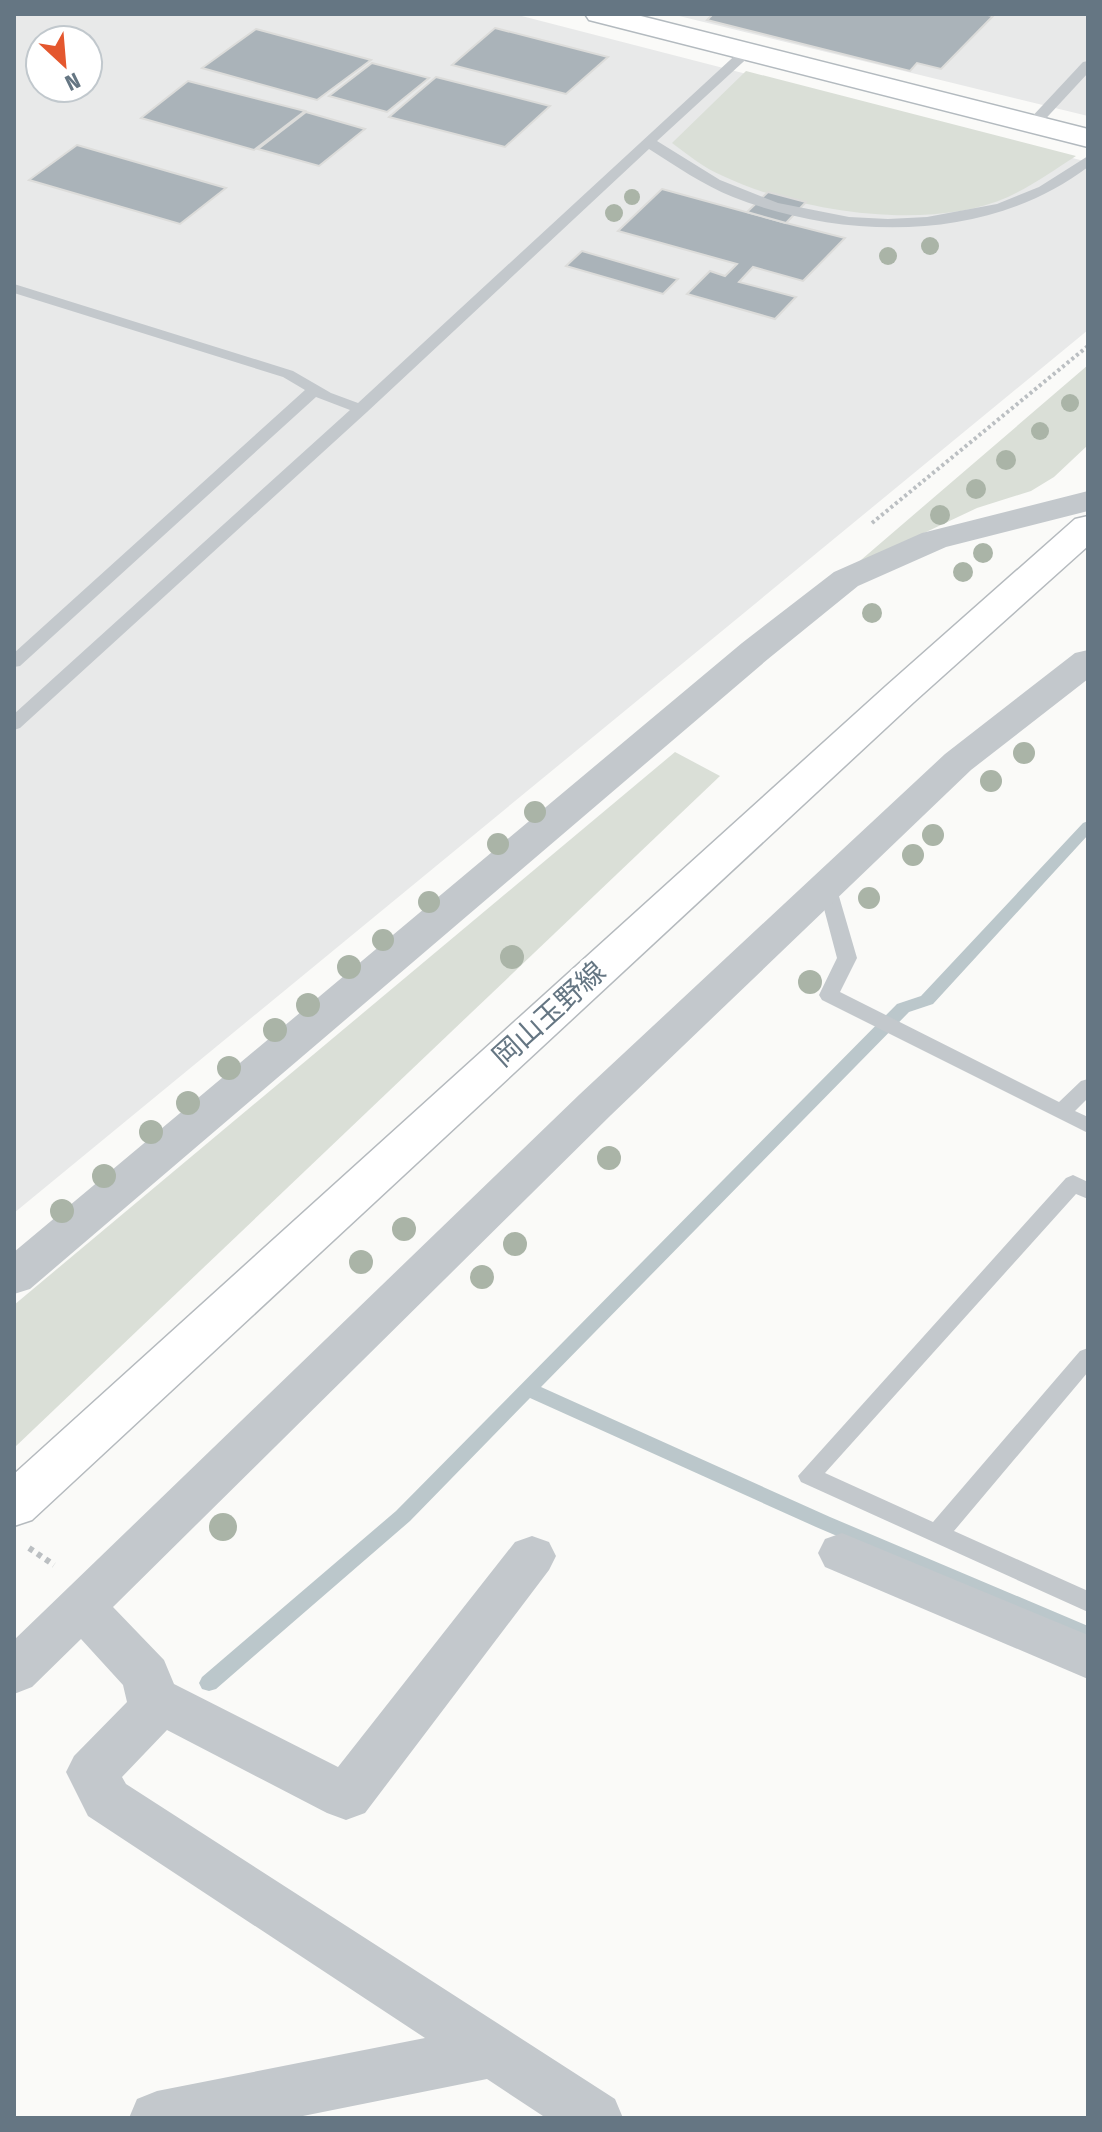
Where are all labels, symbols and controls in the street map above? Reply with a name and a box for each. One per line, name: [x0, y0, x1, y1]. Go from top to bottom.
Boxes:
north arrow: [24, 24, 104, 104]
text: N: [61, 67, 84, 97]
street label: 岡山玉野線: [486, 955, 612, 1073]

